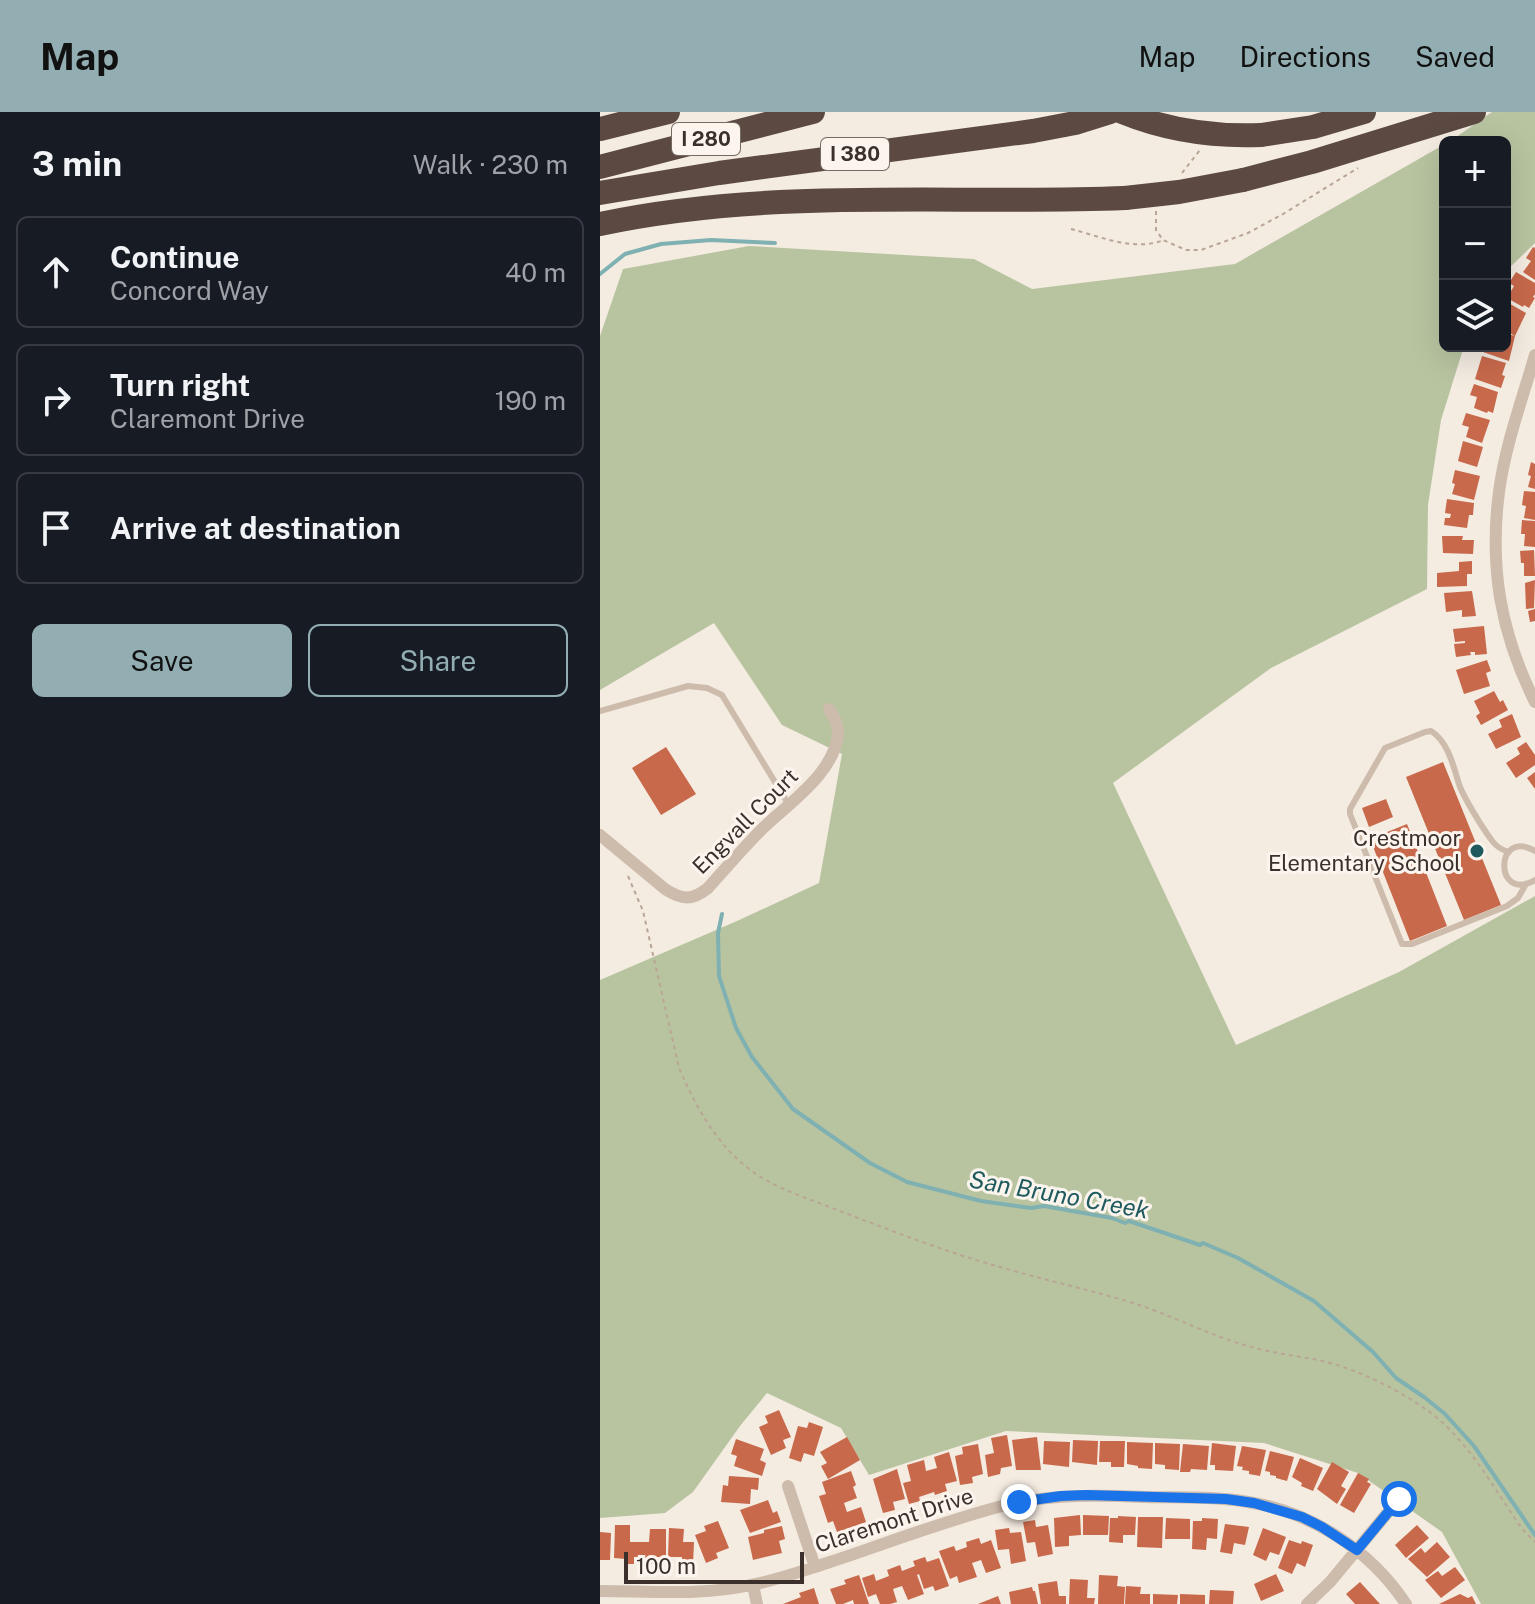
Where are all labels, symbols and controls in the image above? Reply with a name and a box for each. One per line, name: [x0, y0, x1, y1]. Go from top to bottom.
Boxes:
text: Map: [40, 34, 119, 79]
text: Map: [1139, 40, 1195, 73]
text: Directions: [1239, 40, 1371, 73]
text: Saved: [1415, 40, 1495, 73]
road number: I 280: [672, 123, 740, 155]
map controls: [1439, 136, 1511, 352]
button: +: [1439, 136, 1511, 208]
road number: I 380: [821, 138, 889, 170]
text: 3 min: [32, 144, 122, 184]
text: Walk · 230 m: [413, 149, 568, 180]
button: −: [1439, 208, 1511, 280]
text: Continue: [110, 239, 240, 275]
icon: ahead: [34, 250, 78, 294]
text: 40 m: [505, 257, 566, 288]
text: Concord Way: [110, 275, 269, 306]
button: layers: [1439, 280, 1511, 352]
text: Turn right: [110, 367, 250, 403]
icon: right: [34, 378, 78, 422]
text: 190 m: [495, 385, 566, 416]
text: Claremont Drive: [110, 403, 305, 434]
icon: arrive: [34, 506, 78, 550]
text: Arrive at destination: [110, 510, 401, 546]
button: Save: [32, 624, 292, 697]
button: Share: [308, 624, 568, 697]
street label: Engvall Court: [687, 763, 803, 879]
place label: Crestmoor Elementary School: [1268, 825, 1461, 876]
marker: Crestmoor Elementary School: [1468, 842, 1486, 860]
water label: San Bruno Creek: [967, 1164, 1151, 1224]
route start: [1381, 1481, 1417, 1517]
street label: Claremont Drive: [812, 1482, 976, 1558]
route end: [1001, 1484, 1037, 1520]
scale bar: [624, 1548, 804, 1584]
text: 100 m: [636, 1553, 696, 1579]

